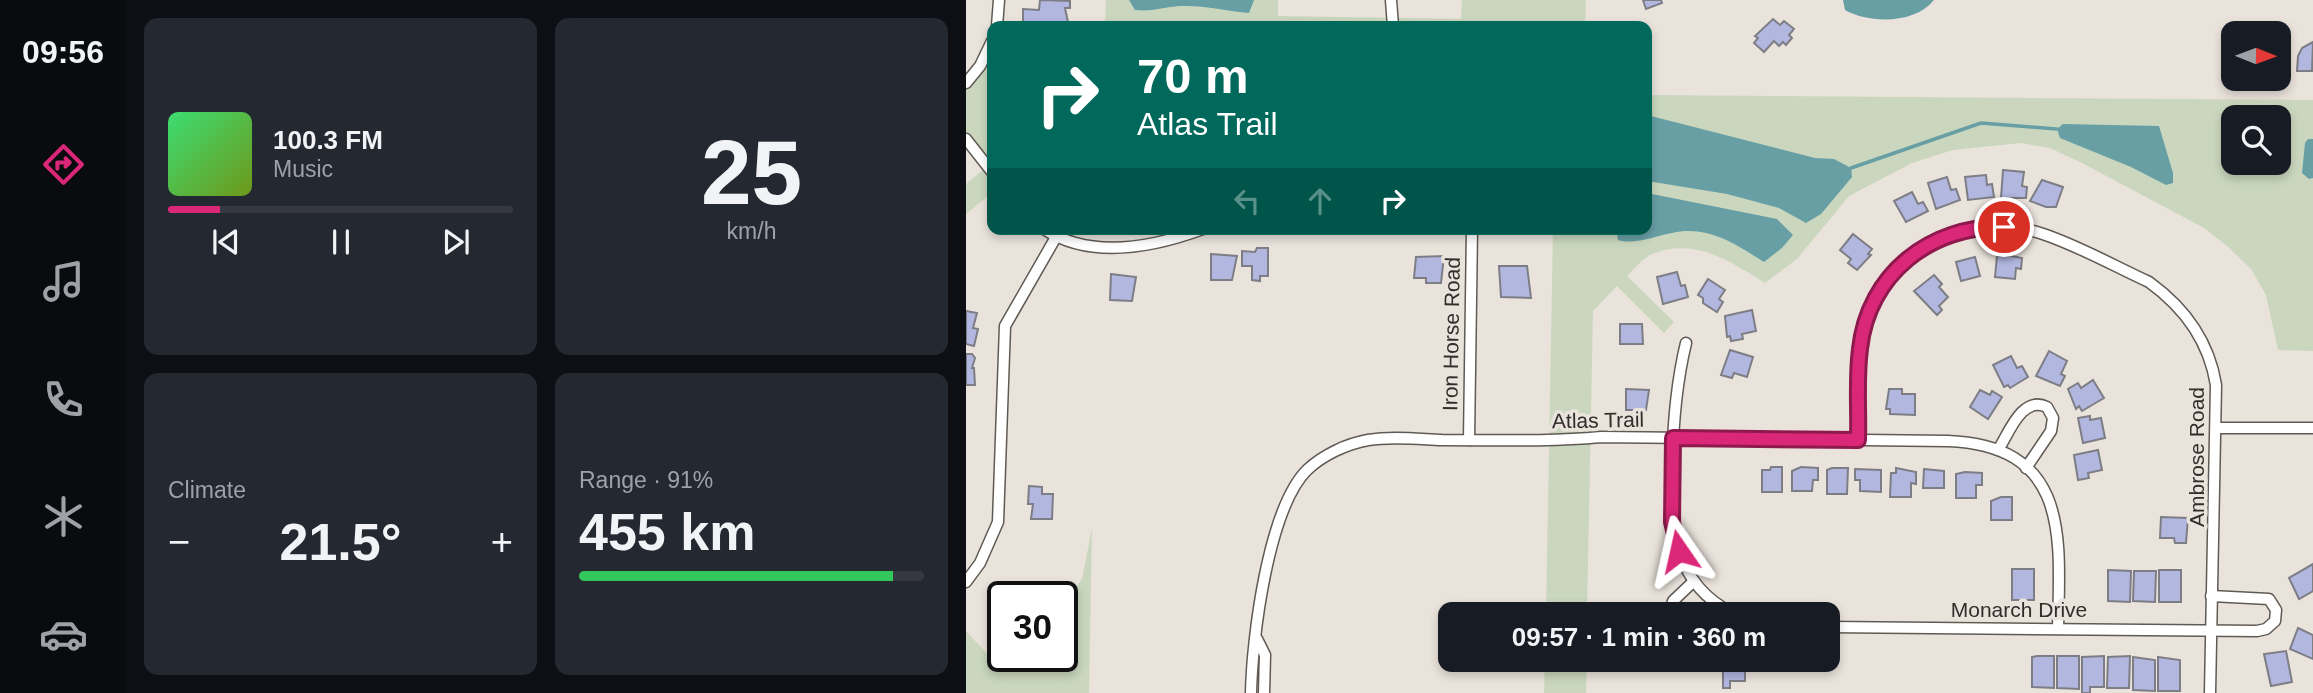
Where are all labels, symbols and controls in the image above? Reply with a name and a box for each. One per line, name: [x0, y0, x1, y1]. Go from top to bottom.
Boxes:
north arrow: [2221, 21, 2291, 91]
map controls: [2221, 21, 2291, 175]
text: 09:56: [22, 34, 104, 70]
icon: right: [1022, 49, 1113, 140]
text: 70 m: [1137, 49, 1249, 103]
button: search: [2221, 105, 2291, 175]
text: Atlas Trail: [1137, 106, 1277, 142]
text: 25: [701, 122, 802, 223]
text: 100.3 FM: [273, 125, 383, 155]
icon: directions: [39, 140, 88, 189]
text: Music: [273, 156, 333, 182]
icon: left: [1228, 182, 1266, 220]
icon: ahead: [1301, 182, 1339, 220]
icon: right: [1374, 182, 1412, 220]
pin: [1974, 197, 2034, 257]
icon: arrive: [1985, 208, 2023, 246]
text: km/h: [727, 218, 776, 244]
icon: previous: [207, 223, 245, 261]
icon: pause: [322, 223, 360, 261]
icon: next: [437, 223, 475, 261]
icon: music: [39, 257, 88, 306]
street label: Iron Horse Road: [1438, 257, 1464, 411]
icon: phone: [39, 375, 88, 424]
street label: Ambrose Road: [2185, 387, 2208, 527]
street label: Atlas Trail: [1552, 408, 1644, 432]
text: Range · 91%: [579, 467, 713, 493]
text: Climate: [168, 477, 246, 503]
icon: climate: [39, 492, 88, 541]
text: 455 km: [579, 503, 755, 561]
text: 21.5°: [279, 513, 402, 571]
position arrow: [1642, 514, 1716, 588]
text: −: [168, 521, 190, 563]
text: +: [491, 521, 513, 563]
speed limit sign: 30: [987, 581, 1078, 672]
street label: Monarch Drive: [1951, 598, 2087, 621]
icon: car: [39, 610, 88, 659]
text: 09:57 · 1 min · 360 m: [1512, 622, 1766, 652]

